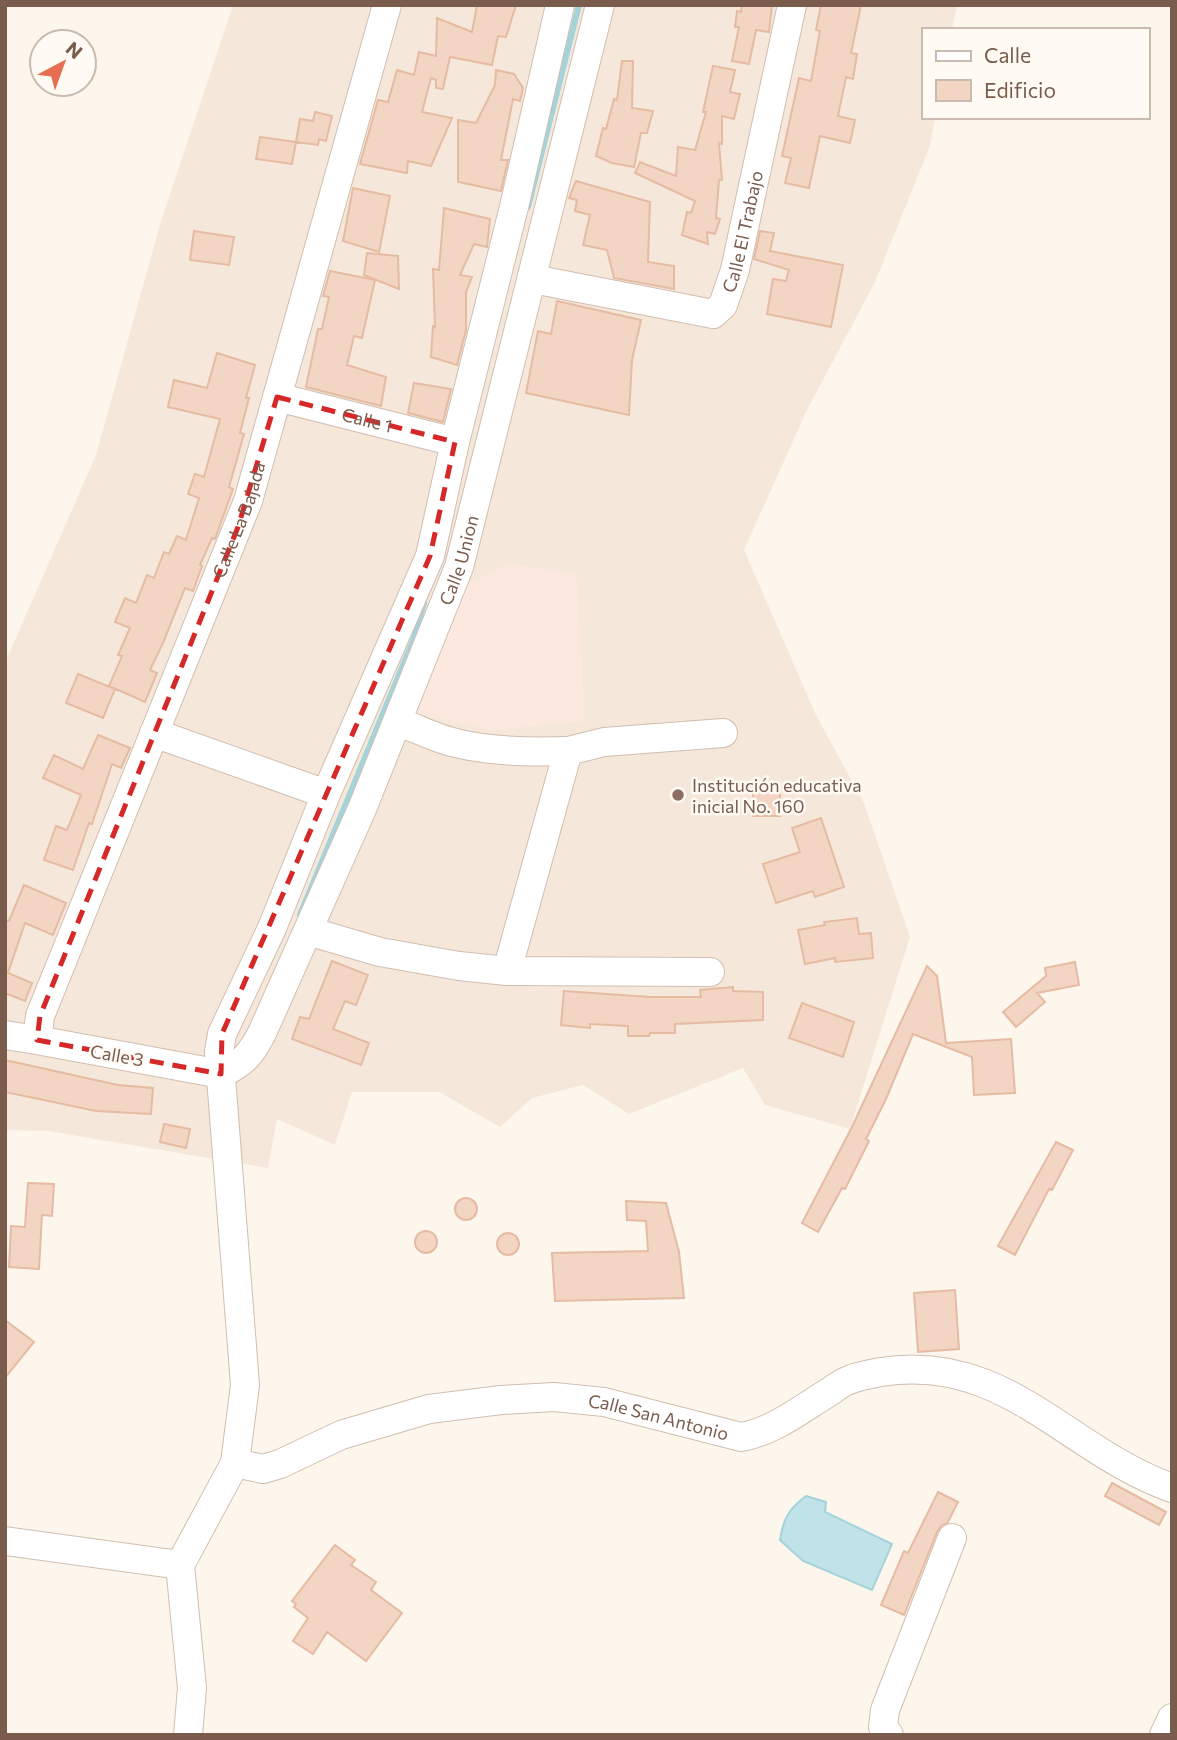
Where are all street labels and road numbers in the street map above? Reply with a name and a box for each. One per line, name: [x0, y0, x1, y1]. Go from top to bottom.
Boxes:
street label: Calle El Trabajo: [717, 169, 767, 295]
street label: Calle 1: [339, 403, 395, 437]
street label: Calle La Bajada: [207, 459, 269, 581]
street label: Calle Union: [434, 513, 483, 608]
street label: Calle 3: [88, 1039, 146, 1071]
street label: Calle San Antonio: [587, 1390, 731, 1444]

